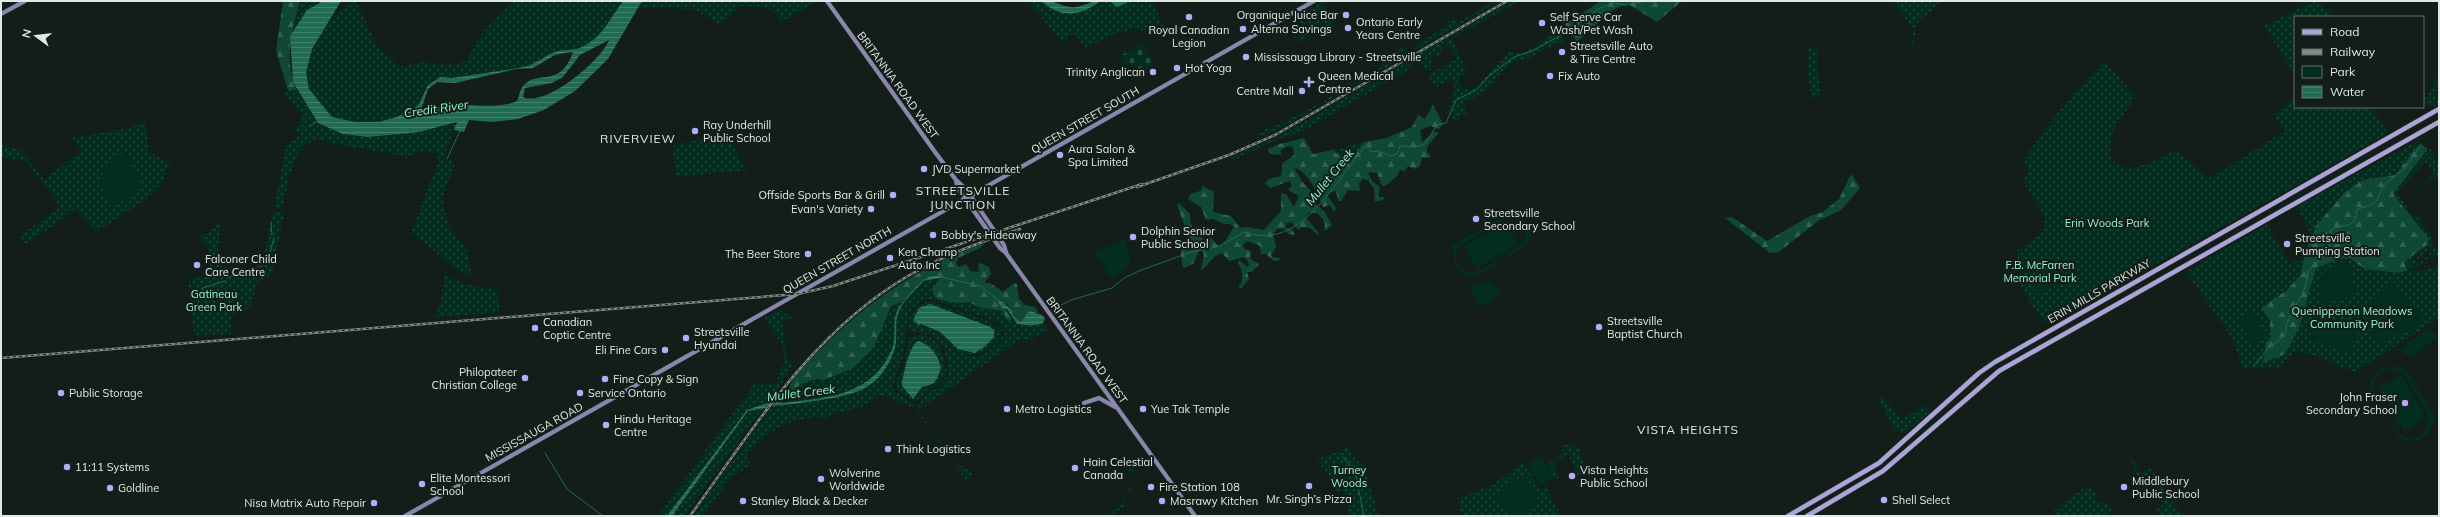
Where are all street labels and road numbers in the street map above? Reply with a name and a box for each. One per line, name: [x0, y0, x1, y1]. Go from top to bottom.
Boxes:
street label: BRITANNIA ROAD WEST: [854, 29, 942, 142]
street label: QUEEN STREET SOUTH: [1029, 83, 1141, 157]
street label: QUEEN STREET NORTH: [780, 223, 894, 297]
street label: ERIN MILLS PARKWAY: [2045, 256, 2153, 326]
street label: BRITANNIA ROAD WEST: [1043, 294, 1131, 407]
street label: MISSISSAUGA ROAD: [483, 399, 585, 465]

